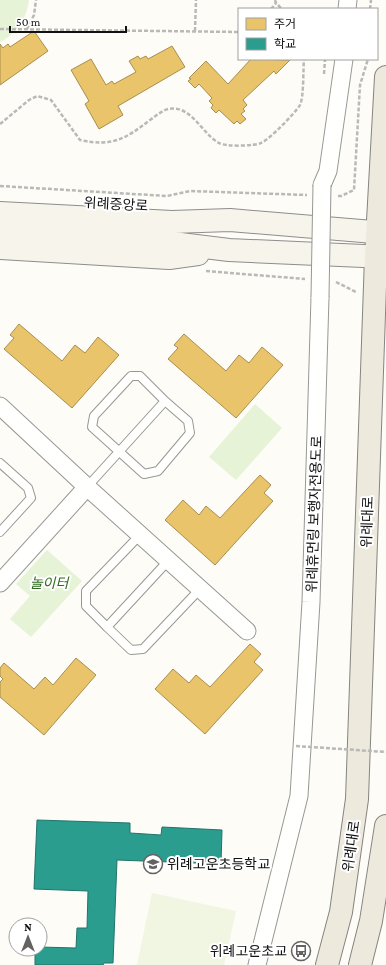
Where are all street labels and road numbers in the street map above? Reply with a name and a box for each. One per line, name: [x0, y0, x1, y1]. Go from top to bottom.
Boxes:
street label: 위례중앙로: [83, 194, 149, 214]
street label: 위례휴먼링 보행자전용도로: [303, 435, 325, 593]
street label: 위례대로: [358, 496, 376, 548]
street label: 위례대로: [339, 819, 363, 873]

